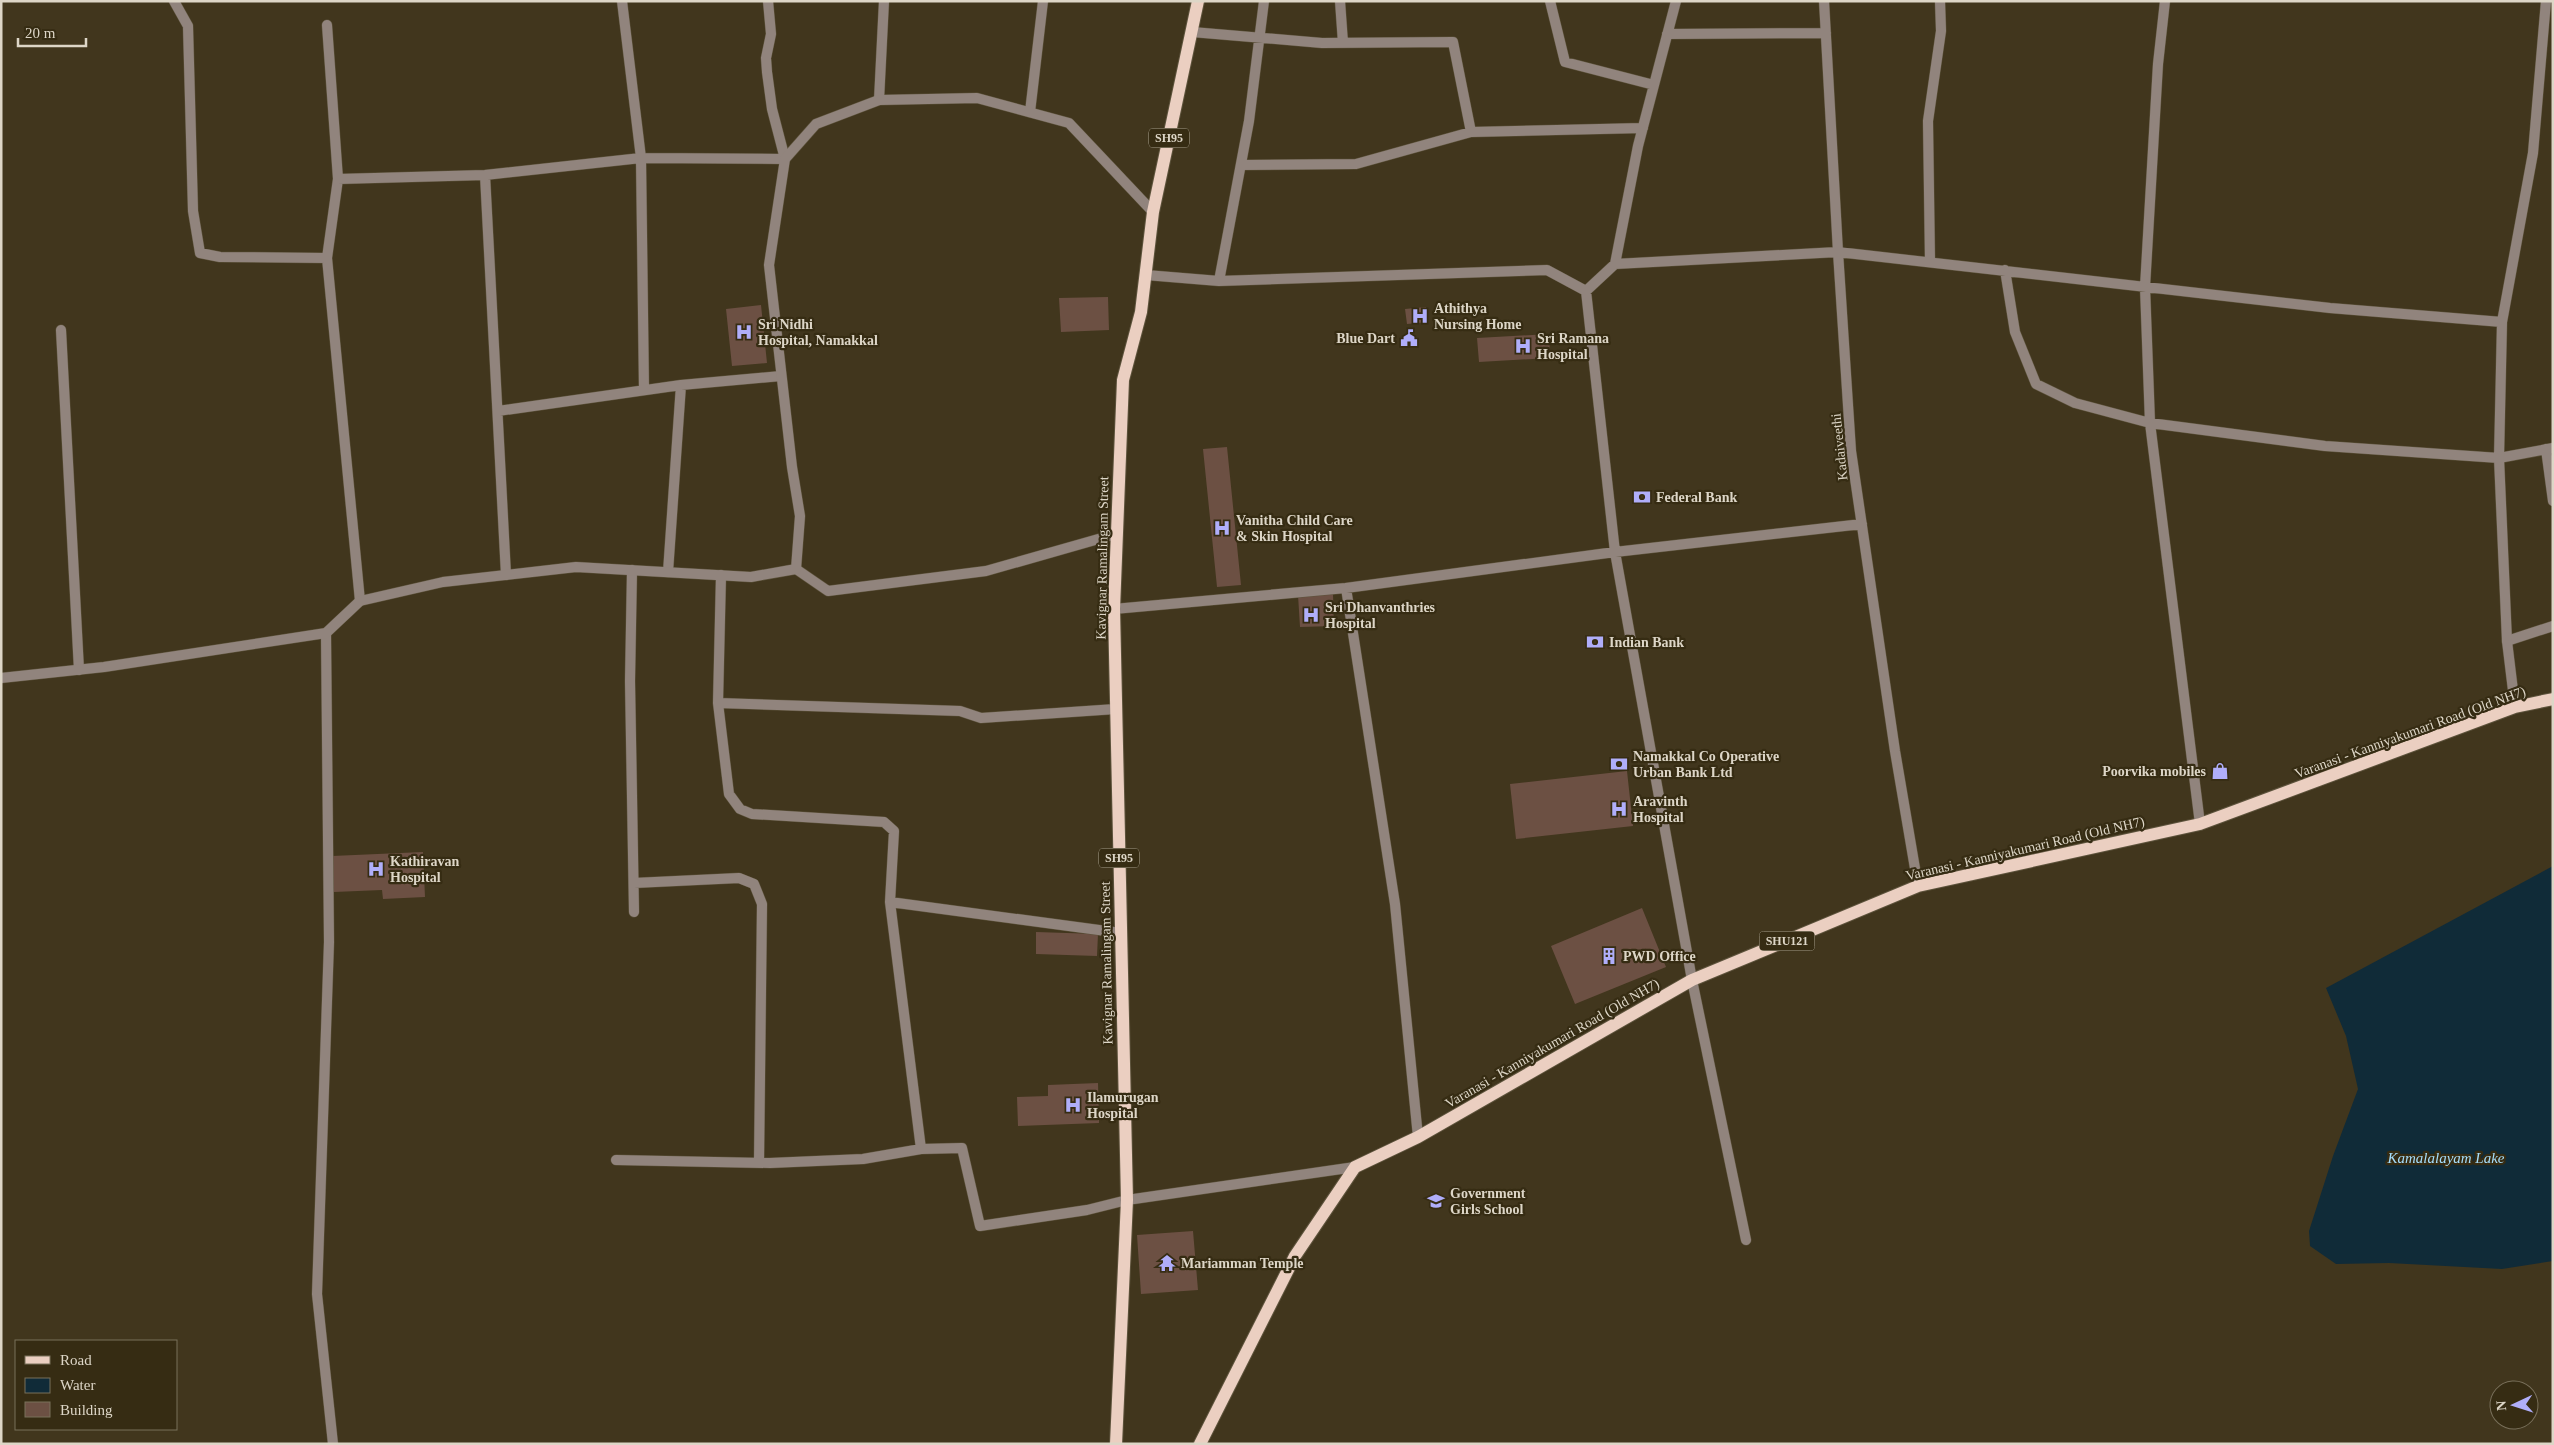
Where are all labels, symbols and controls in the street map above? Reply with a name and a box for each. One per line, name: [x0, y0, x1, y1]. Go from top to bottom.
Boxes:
scale bar: [18, 15, 85, 47]
text: 20 m: [25, 25, 56, 41]
road number: SH95: [1149, 128, 1189, 148]
place label: Athithya Nursing Home: [1434, 301, 1522, 332]
hospital icon: Athithya Nursing Home: [1410, 306, 1430, 326]
place label: Sri Nidhi Hospital, Namakkal: [758, 317, 878, 348]
hospital icon: Sri Nidhi Hospital, Namakkal: [734, 322, 754, 342]
public building icon: Blue Dart: [1399, 328, 1419, 348]
place label: Blue Dart: [1336, 331, 1395, 346]
place label: Sri Ramana Hospital: [1537, 331, 1609, 362]
hospital icon: Sri Ramana Hospital: [1513, 336, 1533, 356]
street label: Kadaiveethi: [1828, 412, 1850, 481]
street label: Kavignar Ramalingam Street: [1094, 476, 1111, 640]
bank icon: Federal Bank: [1632, 487, 1652, 507]
place label: Federal Bank: [1656, 490, 1737, 505]
place label: Vanitha Child Care & Skin Hospital: [1236, 513, 1353, 544]
hospital icon: Vanitha Child Care & Skin Hospital: [1212, 518, 1232, 538]
place label: Sri Dhanvanthries Hospital: [1325, 600, 1436, 631]
hospital icon: Sri Dhanvanthries Hospital: [1301, 605, 1321, 625]
bank icon: Indian Bank: [1585, 632, 1605, 652]
place label: Indian Bank: [1609, 635, 1684, 650]
street label: Varanasi - Kanniyakumari Road (Old NH7): [2293, 683, 2528, 782]
place label: Namakkal Co Operative Urban Bank Ltd: [1633, 749, 1779, 780]
bank icon: Namakkal Co Operative Urban Bank Ltd: [1609, 754, 1629, 774]
shop icon: Poorvika mobiles: [2210, 761, 2230, 781]
place label: Poorvika mobiles: [2102, 764, 2207, 779]
place label: Aravinth Hospital: [1633, 794, 1688, 825]
hospital icon: Aravinth Hospital: [1609, 799, 1629, 819]
street label: Varanasi - Kanniyakumari Road (Old NH7): [1904, 814, 2146, 884]
road number: SH95: [1099, 848, 1139, 868]
place label: Kathiravan Hospital: [390, 854, 459, 885]
hospital icon: Kathiravan Hospital: [366, 859, 386, 879]
street label: Kavignar Ramalingam Street: [1098, 881, 1115, 1045]
road number: SHU121: [1760, 931, 1814, 950]
building icon: PWD Office: [1599, 946, 1619, 966]
place label: PWD Office: [1623, 949, 1696, 964]
street label: Varanasi - Kanniyakumari Road (Old NH7): [1443, 976, 1663, 1112]
place label: Ilamurugan Hospital: [1087, 1090, 1159, 1121]
hospital icon: Ilamurugan Hospital: [1063, 1095, 1083, 1115]
water label: Kamalalayam Lake: [2386, 1150, 2505, 1166]
place label: Government Girls School: [1450, 1186, 1526, 1217]
school or university icon: Government Girls School: [1426, 1191, 1446, 1211]
temple icon: Mariamman Temple: [1157, 1253, 1177, 1273]
place label: Mariamman Temple: [1181, 1256, 1304, 1271]
legend: [15, 1340, 178, 1430]
text: Road: [60, 1352, 92, 1368]
text: Water: [60, 1377, 95, 1393]
north arrow: [2489, 1380, 2539, 1430]
text: N: [2494, 1400, 2509, 1411]
text: Building: [60, 1402, 113, 1418]

